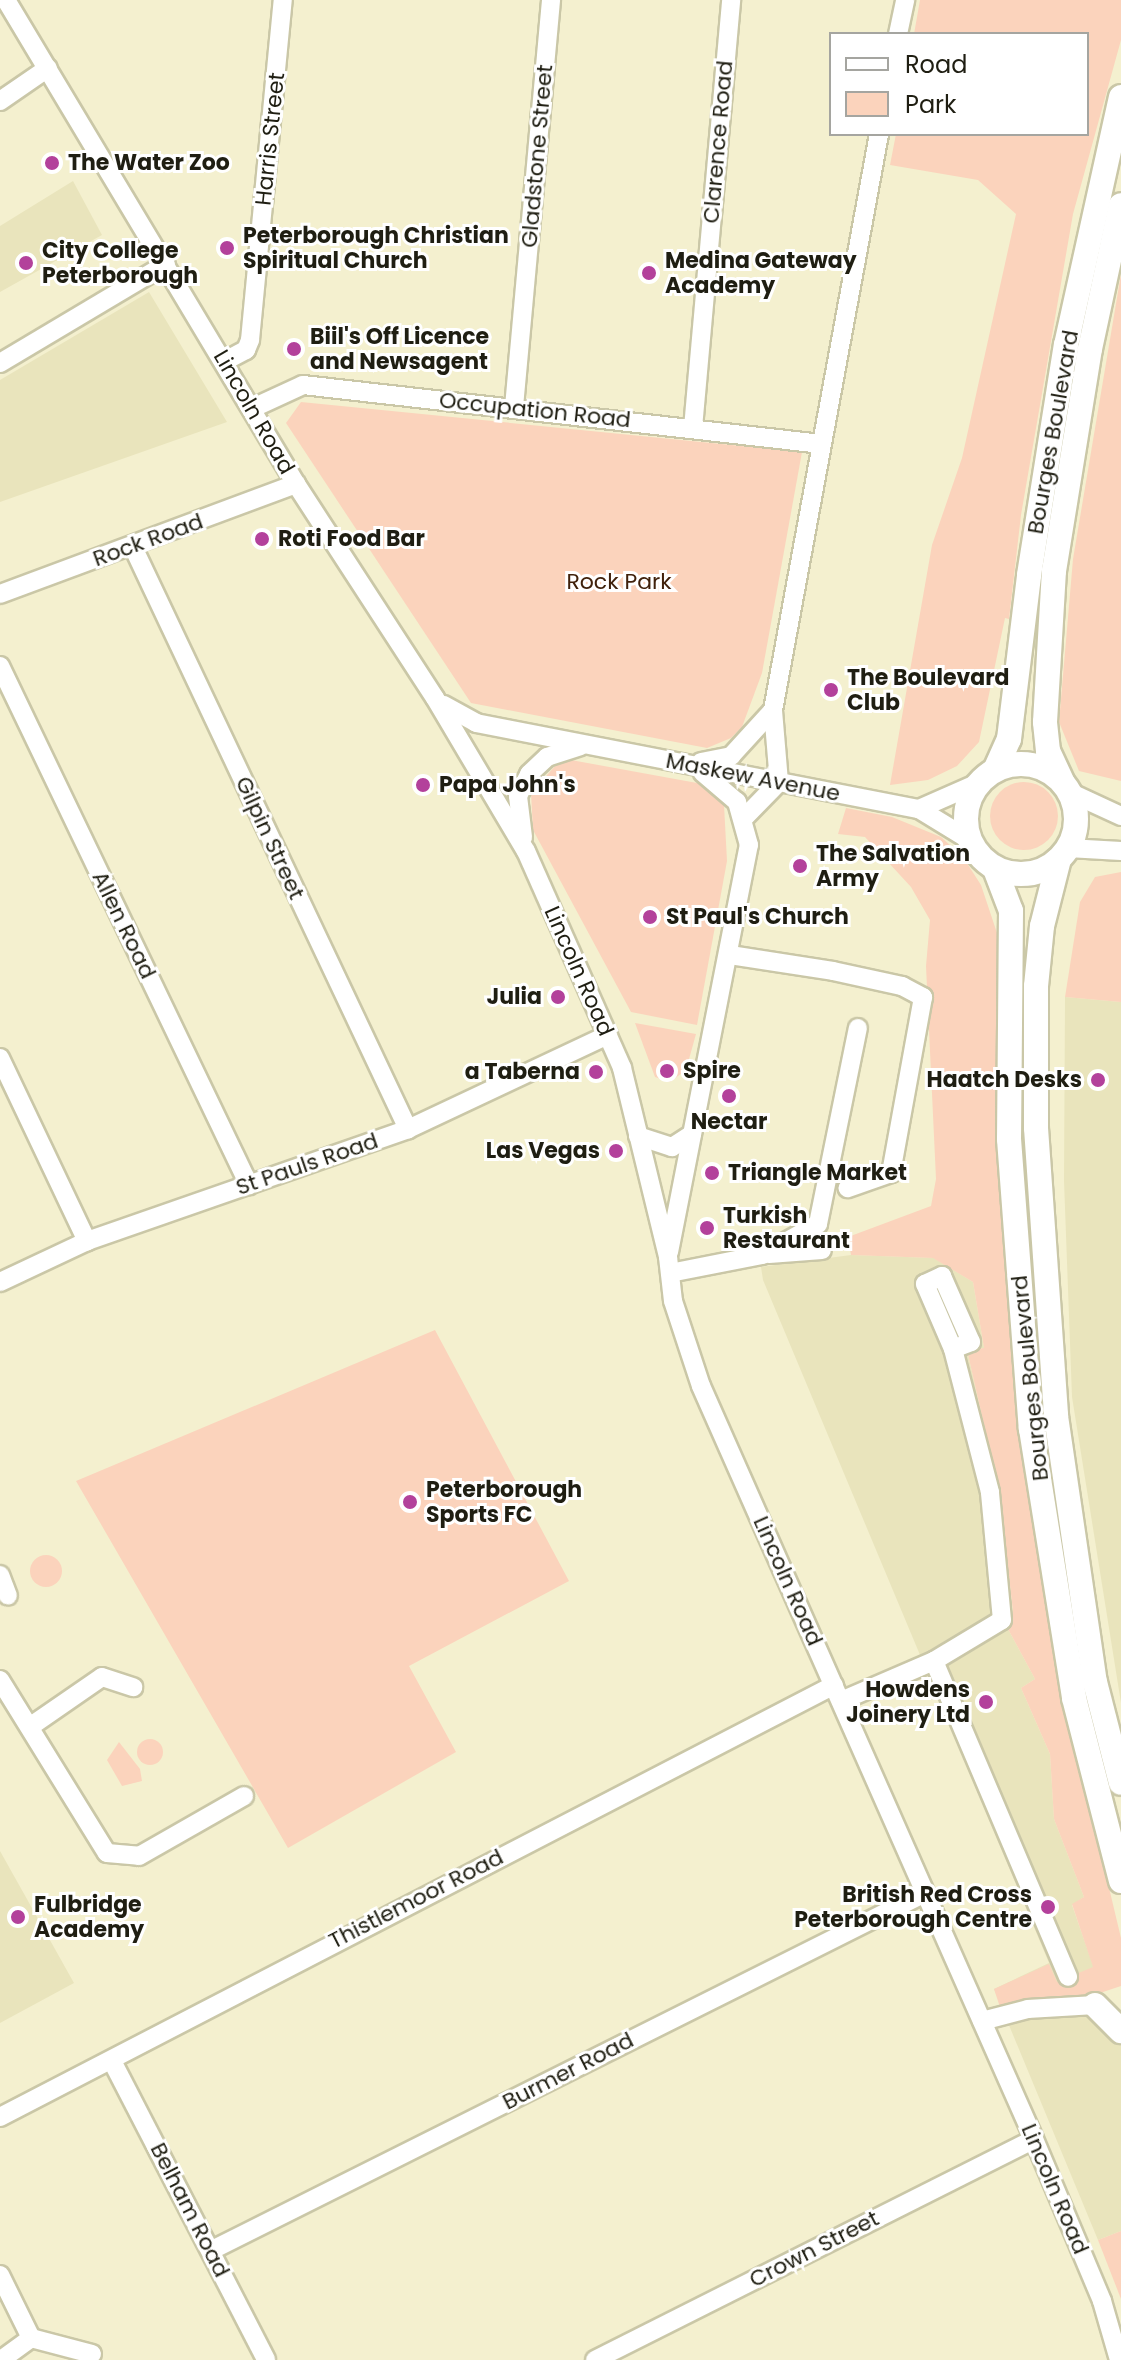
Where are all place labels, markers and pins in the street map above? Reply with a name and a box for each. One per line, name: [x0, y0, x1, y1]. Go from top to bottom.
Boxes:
place label: The Water Zoo: [68, 150, 230, 176]
marker: The Water Zoo: [43, 154, 61, 172]
place label: Peterborough Christian Spiritual Church: [243, 222, 509, 274]
place label: City College Peterborough: [42, 237, 198, 288]
marker: Peterborough Christian Spiritual Church: [218, 239, 236, 257]
place label: Medina Gateway Academy: [665, 247, 857, 298]
marker: City College Peterborough: [17, 254, 35, 272]
marker: Medina Gateway Academy: [640, 264, 658, 282]
place label: Biil's Off Licence and Newsagent: [310, 323, 489, 374]
marker: Biil's Off Licence and Newsagent: [285, 340, 303, 358]
place label: Roti Food Bar: [278, 526, 425, 552]
marker: Roti Food Bar: [253, 530, 271, 548]
place label: The Boulevard Club: [847, 664, 1009, 716]
marker: The Boulevard Club: [822, 681, 840, 699]
place label: Papa John's: [439, 772, 576, 798]
marker: Papa John's: [414, 776, 432, 794]
place label: The Salvation Army: [816, 840, 970, 892]
marker: The Salvation Army: [791, 857, 809, 875]
place label: St Paul's Church: [666, 904, 849, 930]
marker: St Paul's Church: [641, 908, 659, 926]
place label: Julia: [487, 984, 542, 1010]
marker: Julia: [549, 988, 567, 1006]
place label: Spire: [683, 1058, 741, 1084]
place label: a Taberna: [465, 1059, 580, 1085]
marker: Spire: [658, 1062, 676, 1080]
marker: a Taberna: [587, 1063, 605, 1081]
place label: Haatch Desks: [927, 1067, 1082, 1093]
marker: Haatch Desks: [1089, 1071, 1107, 1089]
marker: Nectar: [720, 1087, 738, 1105]
place label: Nectar: [691, 1109, 767, 1135]
place label: Las Vegas: [486, 1138, 600, 1164]
marker: Las Vegas: [607, 1142, 625, 1160]
place label: Triangle Market: [728, 1160, 907, 1186]
marker: Triangle Market: [703, 1164, 721, 1182]
place label: Turkish Restaurant: [723, 1202, 850, 1254]
marker: Turkish Restaurant: [698, 1219, 716, 1237]
place label: Peterborough Sports FC: [426, 1476, 582, 1528]
marker: Peterborough Sports FC: [401, 1493, 419, 1511]
place label: Howdens Joinery Ltd: [846, 1676, 970, 1728]
marker: Howdens Joinery Ltd: [977, 1693, 995, 1711]
place label: British Red Cross Peterborough Centre: [794, 1881, 1032, 1932]
place label: Fulbridge Academy: [34, 1891, 144, 1942]
marker: British Red Cross Peterborough Centre: [1039, 1898, 1057, 1916]
marker: Fulbridge Academy: [9, 1908, 27, 1926]

